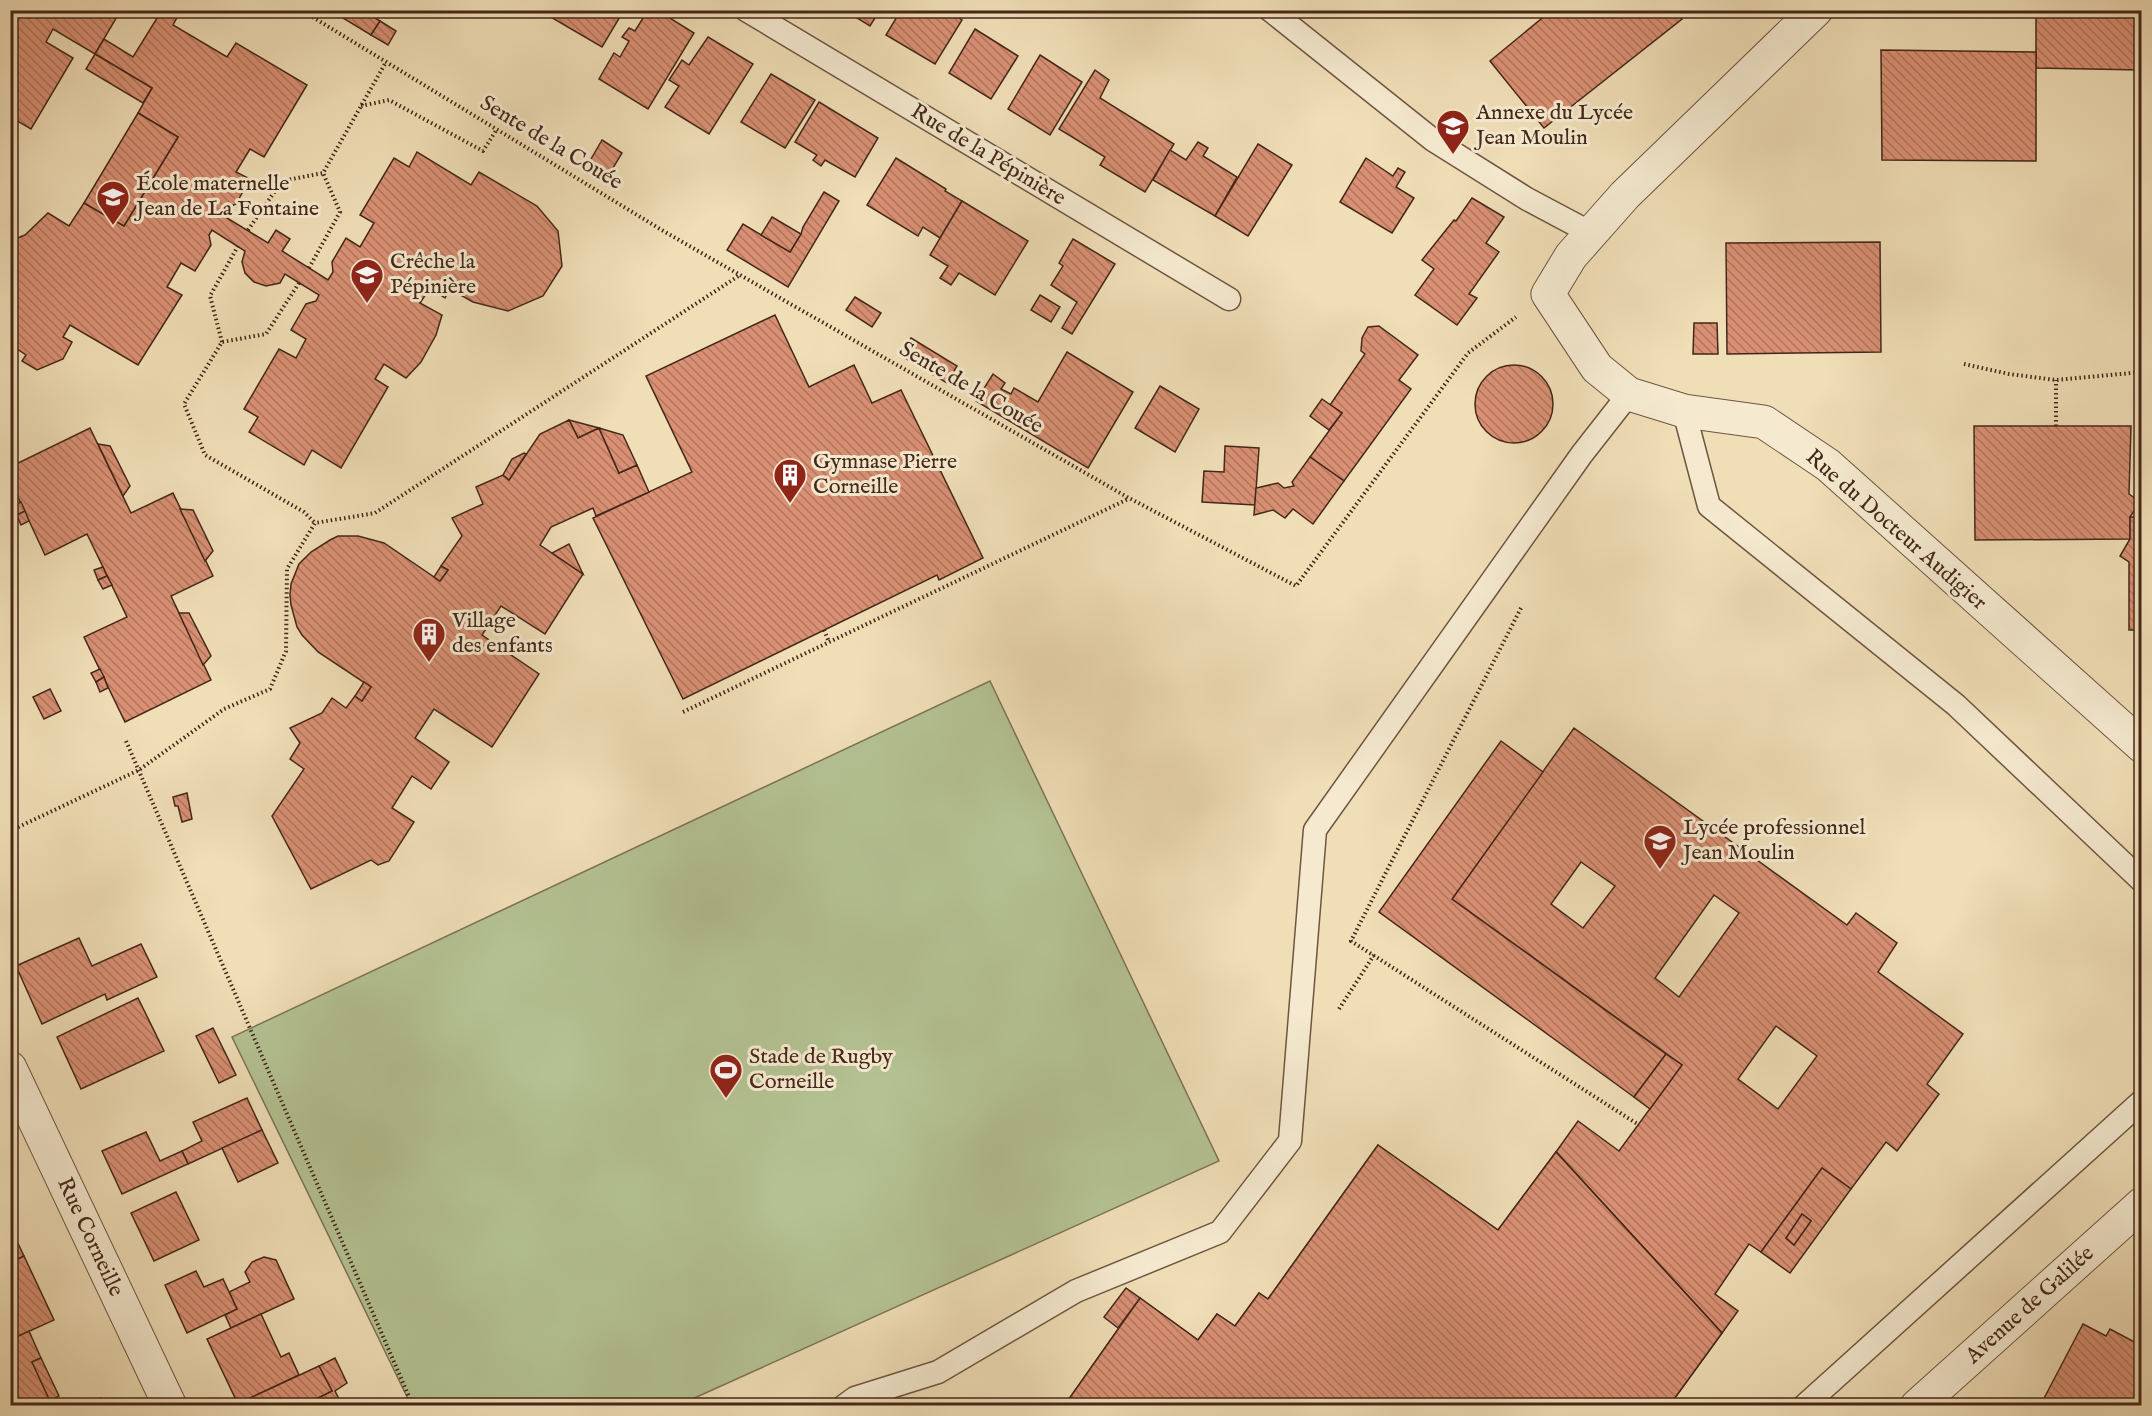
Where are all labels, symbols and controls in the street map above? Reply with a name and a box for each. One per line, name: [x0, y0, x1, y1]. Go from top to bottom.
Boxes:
street label: Sente de la Couée: [475, 89, 627, 197]
street label: Rue de la Pépinière: [905, 98, 1071, 212]
place label: Annexe du Lycée Jean Moulin: [1473, 99, 1633, 152]
school or university icon: Annexe du Lycée Jean Moulin: [1435, 108, 1471, 155]
place label: École maternelle Jean de La Fontaine: [133, 170, 319, 223]
school or university icon: École maternelle Jean de La Fontaine: [95, 179, 131, 226]
place label: Crêche la Pépinière: [390, 248, 476, 301]
school or university icon: Crêche la Pépinière: [349, 257, 385, 304]
street label: Sente de la Couée: [894, 335, 1048, 441]
street label: Rue du Docteur Audigier: [1799, 443, 1993, 617]
place label: Gymnase Pierre Corneille: [813, 448, 957, 501]
building icon: Gymnase Pierre Corneille: [772, 457, 808, 504]
place label: Village des enfants: [451, 607, 553, 660]
building icon: Village des enfants: [411, 616, 447, 663]
place label: Lycée professionnel Jean Moulin: [1680, 814, 1866, 867]
school or university icon: Lycée professionnel Jean Moulin: [1642, 823, 1678, 870]
place label: Stade de Rugby Corneille: [749, 1043, 893, 1096]
sports icon: Stade de Rugby Corneille: [708, 1052, 744, 1099]
street label: Rue Corneille: [50, 1173, 130, 1301]
street label: Avenue de Galilée: [1959, 1240, 2100, 1371]

